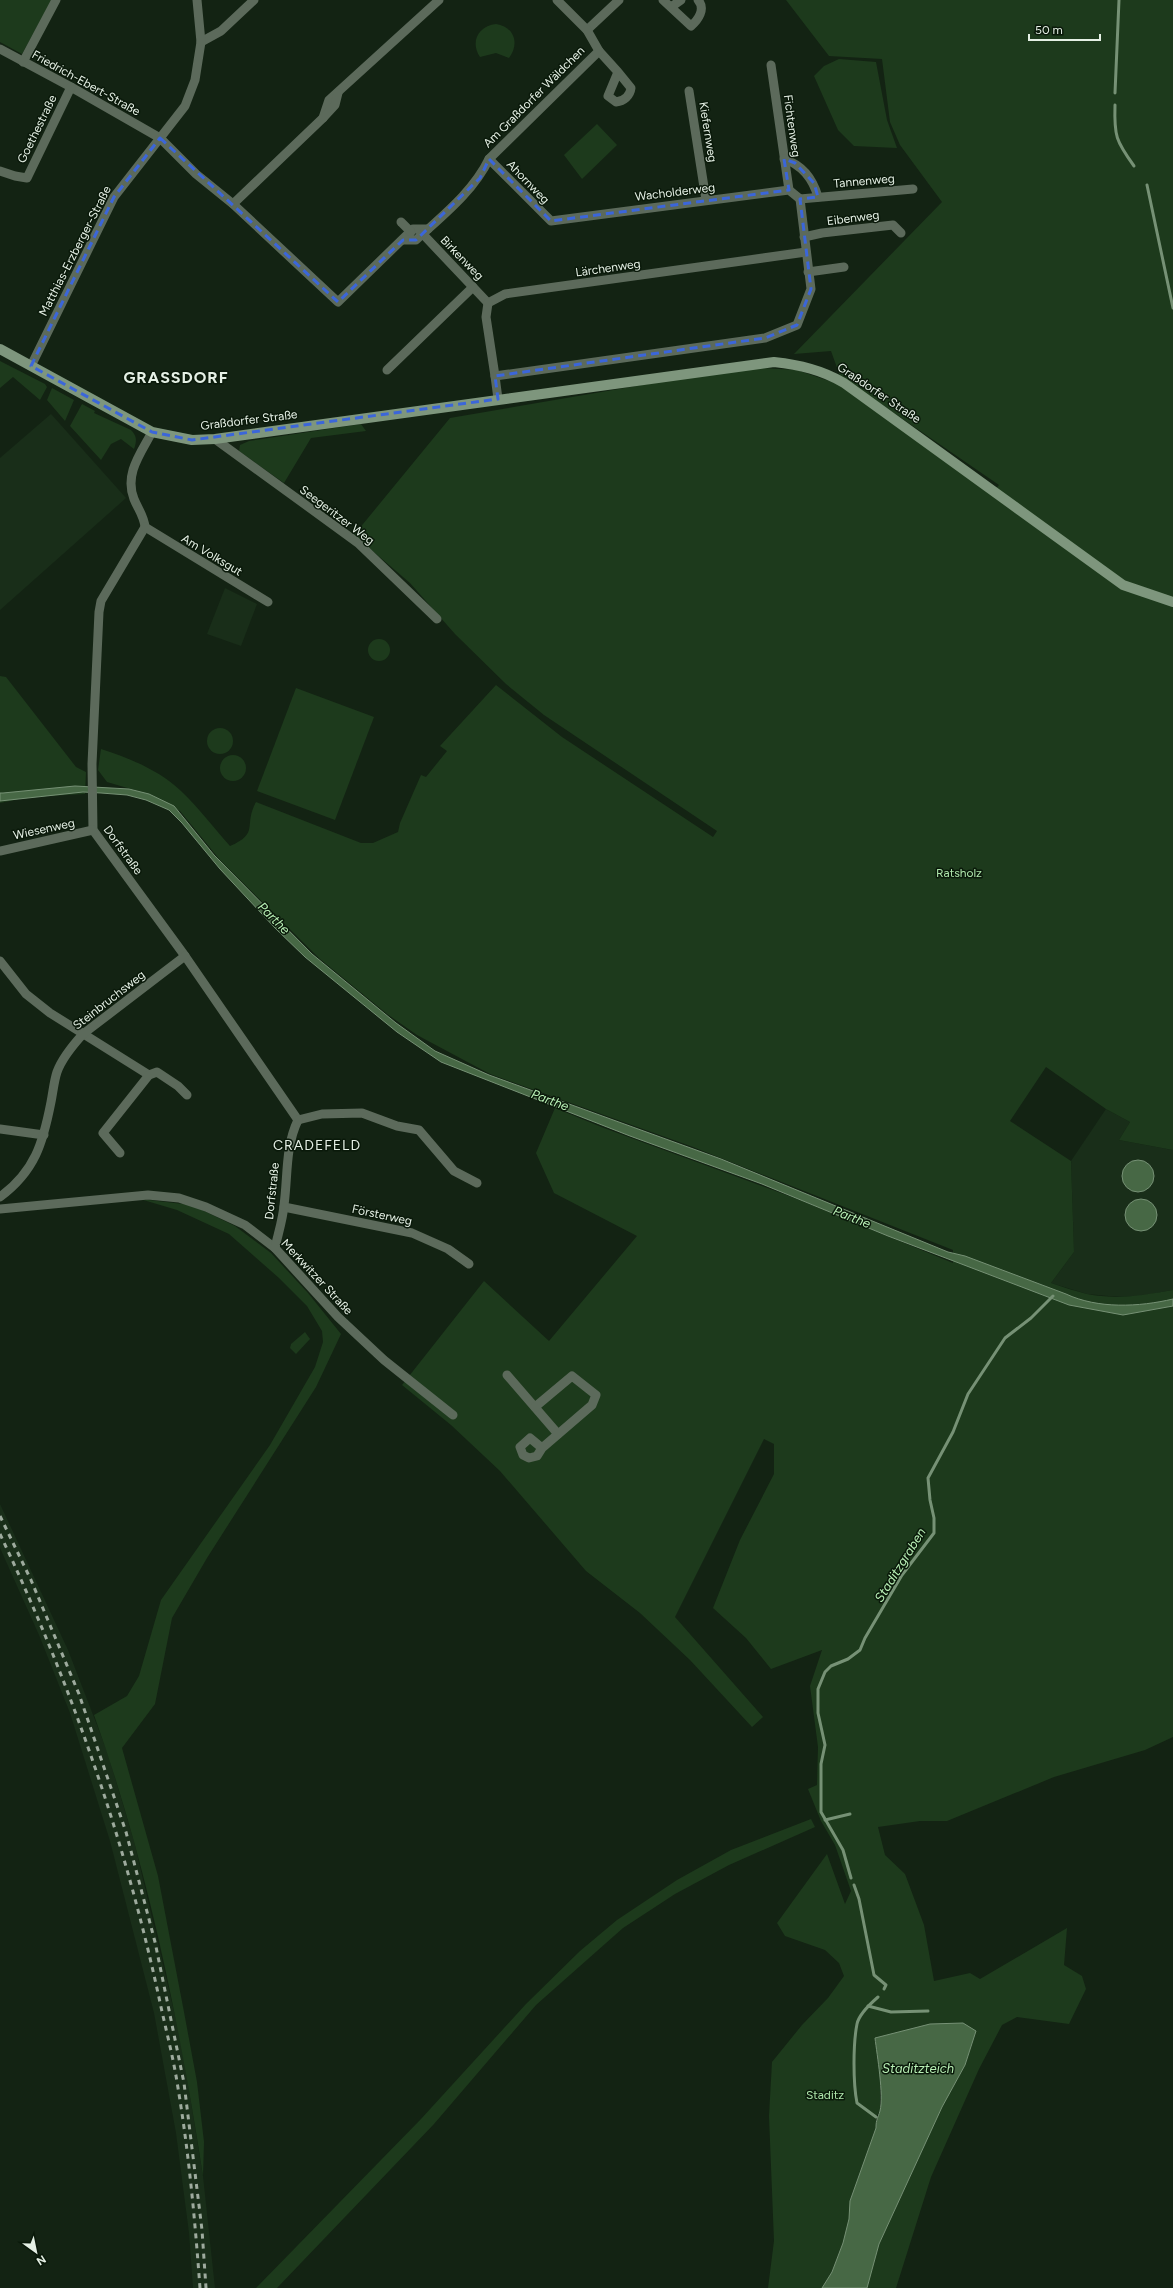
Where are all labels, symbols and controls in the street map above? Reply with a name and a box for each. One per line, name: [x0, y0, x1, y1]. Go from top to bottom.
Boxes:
scale bar: [1029, 16, 1100, 42]
text: 50 m: [1035, 23, 1063, 37]
street label: Am Graßdorfer Wäldchen: [481, 43, 588, 150]
street label: Friedrich-Ebert-Straße: [29, 47, 143, 119]
street label: Goethestraße: [14, 92, 60, 165]
street label: Fichtenweg: [781, 94, 803, 158]
street label: Kiefernweg: [696, 101, 720, 163]
street label: Ahornweg: [504, 157, 552, 207]
street label: Tannenweg: [833, 171, 895, 191]
street label: Wacholderweg: [634, 180, 716, 204]
street label: Matthias-Erzberger-Straße: [36, 183, 114, 318]
street label: Eibenweg: [826, 208, 880, 228]
street label: Birkenweg: [438, 233, 486, 283]
street label: Lärchenweg: [575, 257, 641, 279]
street label: Graßdorfer Straße: [835, 360, 924, 426]
district label: GRASSDORF: [123, 368, 229, 387]
street label: Graßdorfer Straße: [200, 407, 299, 433]
street label: Seegeritzer Weg: [297, 482, 377, 548]
street label: Am Volksgut: [179, 531, 245, 579]
street label: Wiesenweg: [12, 816, 76, 842]
street label: Dorfstraße: [100, 823, 146, 878]
park label: Ratsholz: [936, 866, 982, 880]
water label: Parthe: [255, 899, 293, 937]
street label: Steinbruchsweg: [70, 968, 148, 1032]
water label: Parthe: [529, 1086, 571, 1114]
district label: CRADEFELD: [273, 1137, 361, 1154]
street label: Dorfstraße: [262, 1161, 282, 1220]
street label: Försterweg: [351, 1202, 413, 1228]
water label: Parthe: [831, 1203, 873, 1231]
street label: Merkwitzer Straße: [278, 1236, 356, 1318]
water label: Staditzgraben: [871, 1525, 929, 1605]
water label: Staditzteich: [882, 2061, 954, 2076]
park label: Staditz: [806, 2088, 844, 2102]
north arrow: [16, 2232, 56, 2272]
text: N: [34, 2252, 48, 2268]

